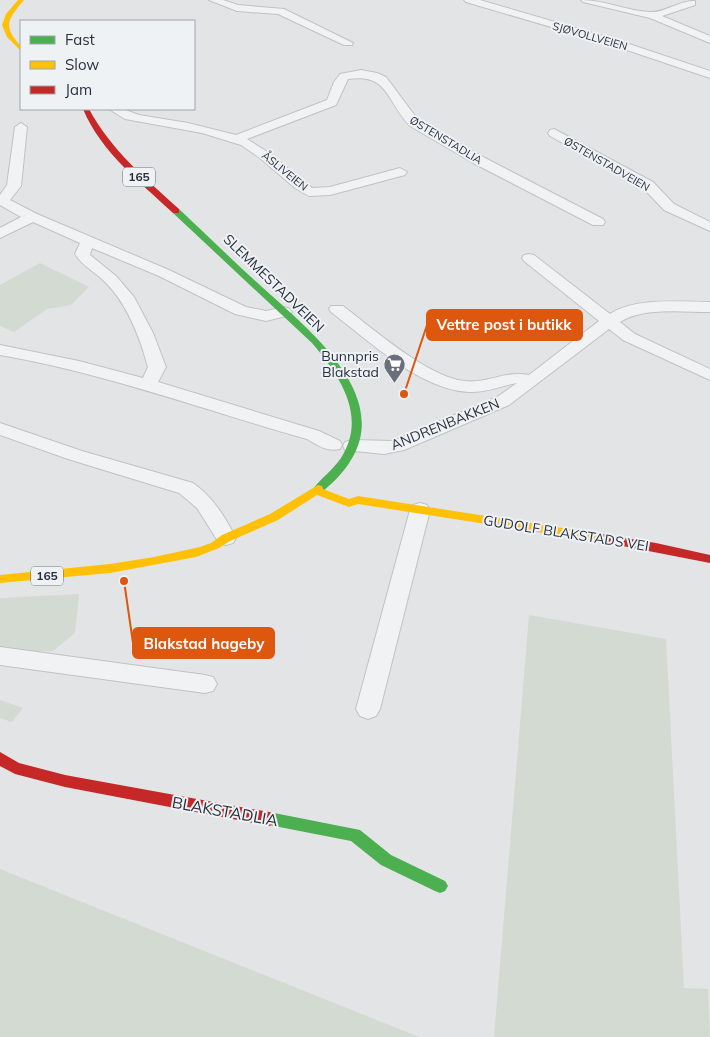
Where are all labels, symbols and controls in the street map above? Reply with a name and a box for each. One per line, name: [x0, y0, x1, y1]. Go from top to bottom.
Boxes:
street label: SJØVOLLVEIEN: [551, 19, 629, 53]
legend: [20, 20, 195, 110]
text: Fast: [65, 30, 95, 49]
text: Slow: [65, 55, 99, 74]
text: Jam: [65, 80, 92, 99]
street label: ØSTENSTADLIA: [407, 113, 485, 167]
street label: ØSTENSTADVEIEN: [562, 134, 652, 194]
street label: ÅSLIVEIEN: [259, 147, 312, 194]
road number: 165: [123, 168, 155, 186]
street label: SLEMMESTADVEIEN: [220, 230, 328, 336]
callout: Vettre post i butikk: [427, 310, 582, 340]
text: Vettre post i butikk: [436, 315, 572, 334]
place label: Bunnpris Blakstad: [321, 347, 379, 381]
supermarket icon: Bunnpris Blakstad: [383, 352, 407, 383]
street label: ANDRENBAKKEN: [388, 394, 502, 454]
street label: GUDOLF BLAKSTADS VEI: [482, 511, 650, 555]
road number: 165: [31, 566, 63, 586]
callout: Blakstad hageby: [133, 628, 274, 658]
text: Blakstad hageby: [144, 634, 265, 653]
street label: BLAKSTADLIA: [170, 792, 280, 830]

